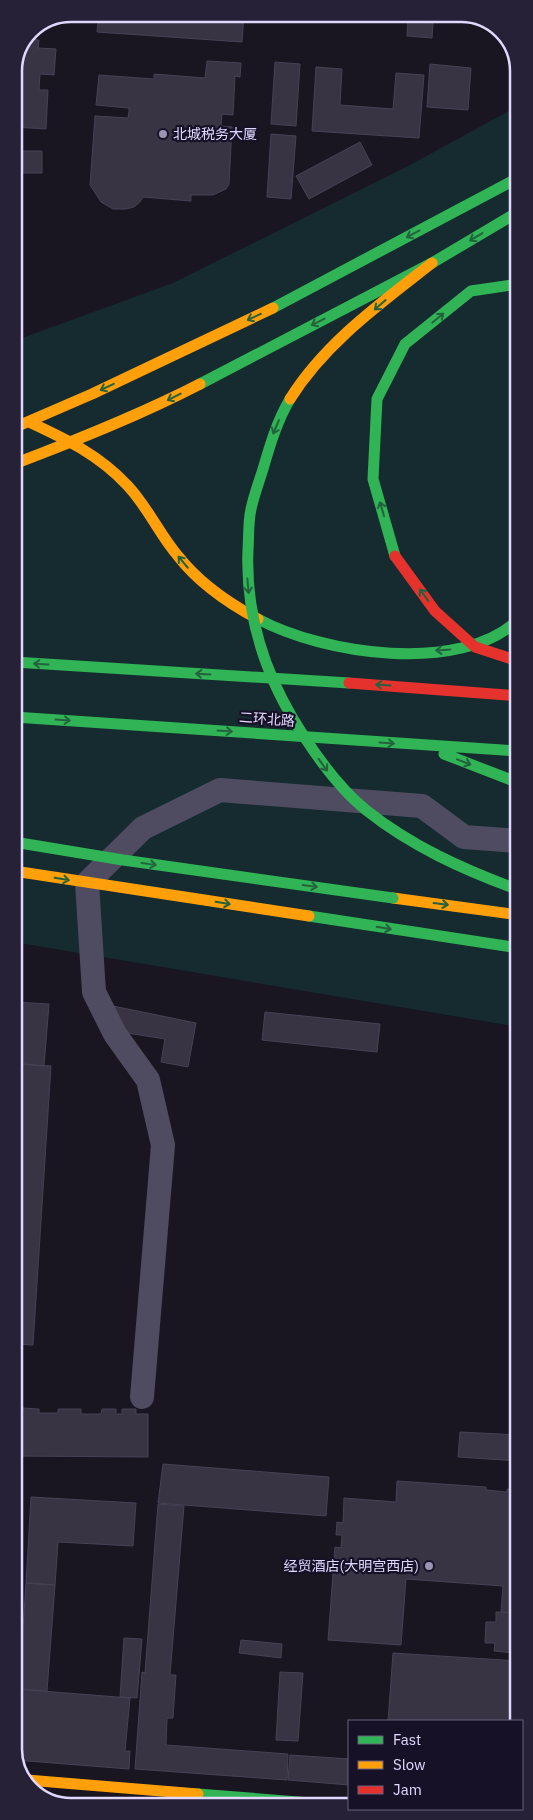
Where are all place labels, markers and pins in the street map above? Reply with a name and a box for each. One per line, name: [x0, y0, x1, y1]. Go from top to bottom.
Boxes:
place label: 北城税务大厦: [173, 125, 257, 143]
marker: 北城税务大厦: [157, 128, 169, 140]
place label: 经贸酒店(大明宫西店): [284, 1557, 419, 1575]
marker: 经贸酒店(大明宫西店): [423, 1560, 435, 1572]

